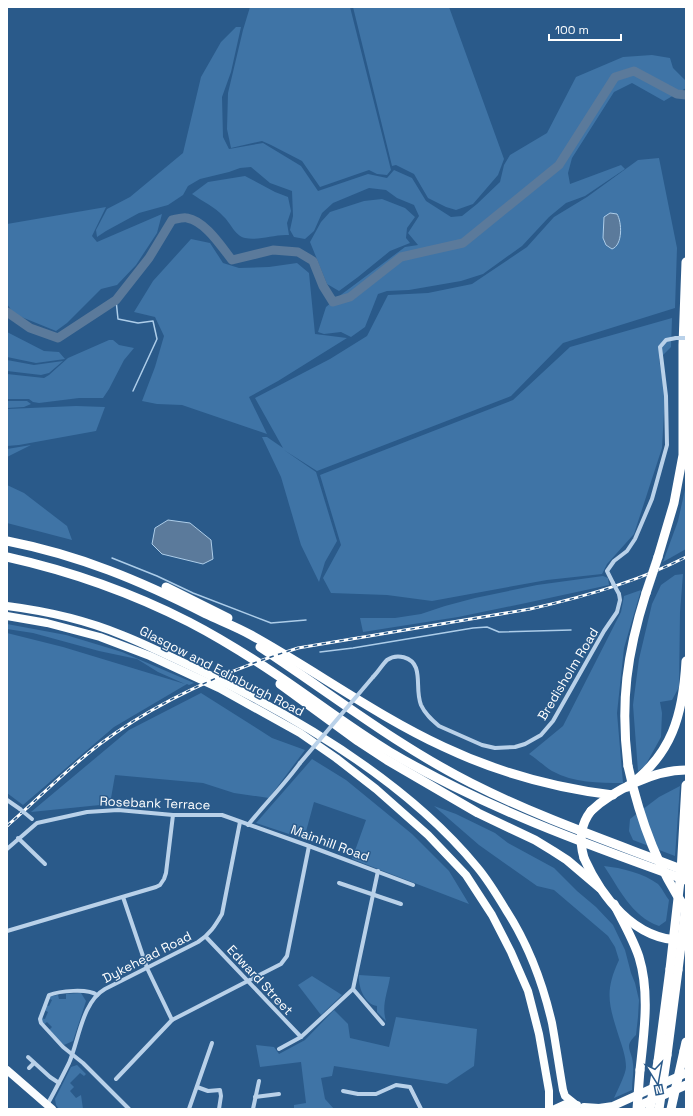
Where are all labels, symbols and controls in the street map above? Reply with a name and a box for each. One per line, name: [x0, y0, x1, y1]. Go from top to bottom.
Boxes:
scale bar: [549, 16, 621, 42]
text: 100 m: [555, 22, 589, 38]
street label: Glasgow and Edinburgh Road: [137, 622, 307, 720]
street label: Bredisholm Road: [534, 625, 602, 723]
street label: Rosebank Terrace: [99, 793, 211, 813]
street label: Mainhill Road: [288, 821, 372, 865]
street label: Dykehead Road: [100, 927, 194, 987]
street label: Edward Street: [223, 941, 297, 1019]
north arrow: [637, 1060, 677, 1100]
text: N: [654, 1082, 664, 1097]

